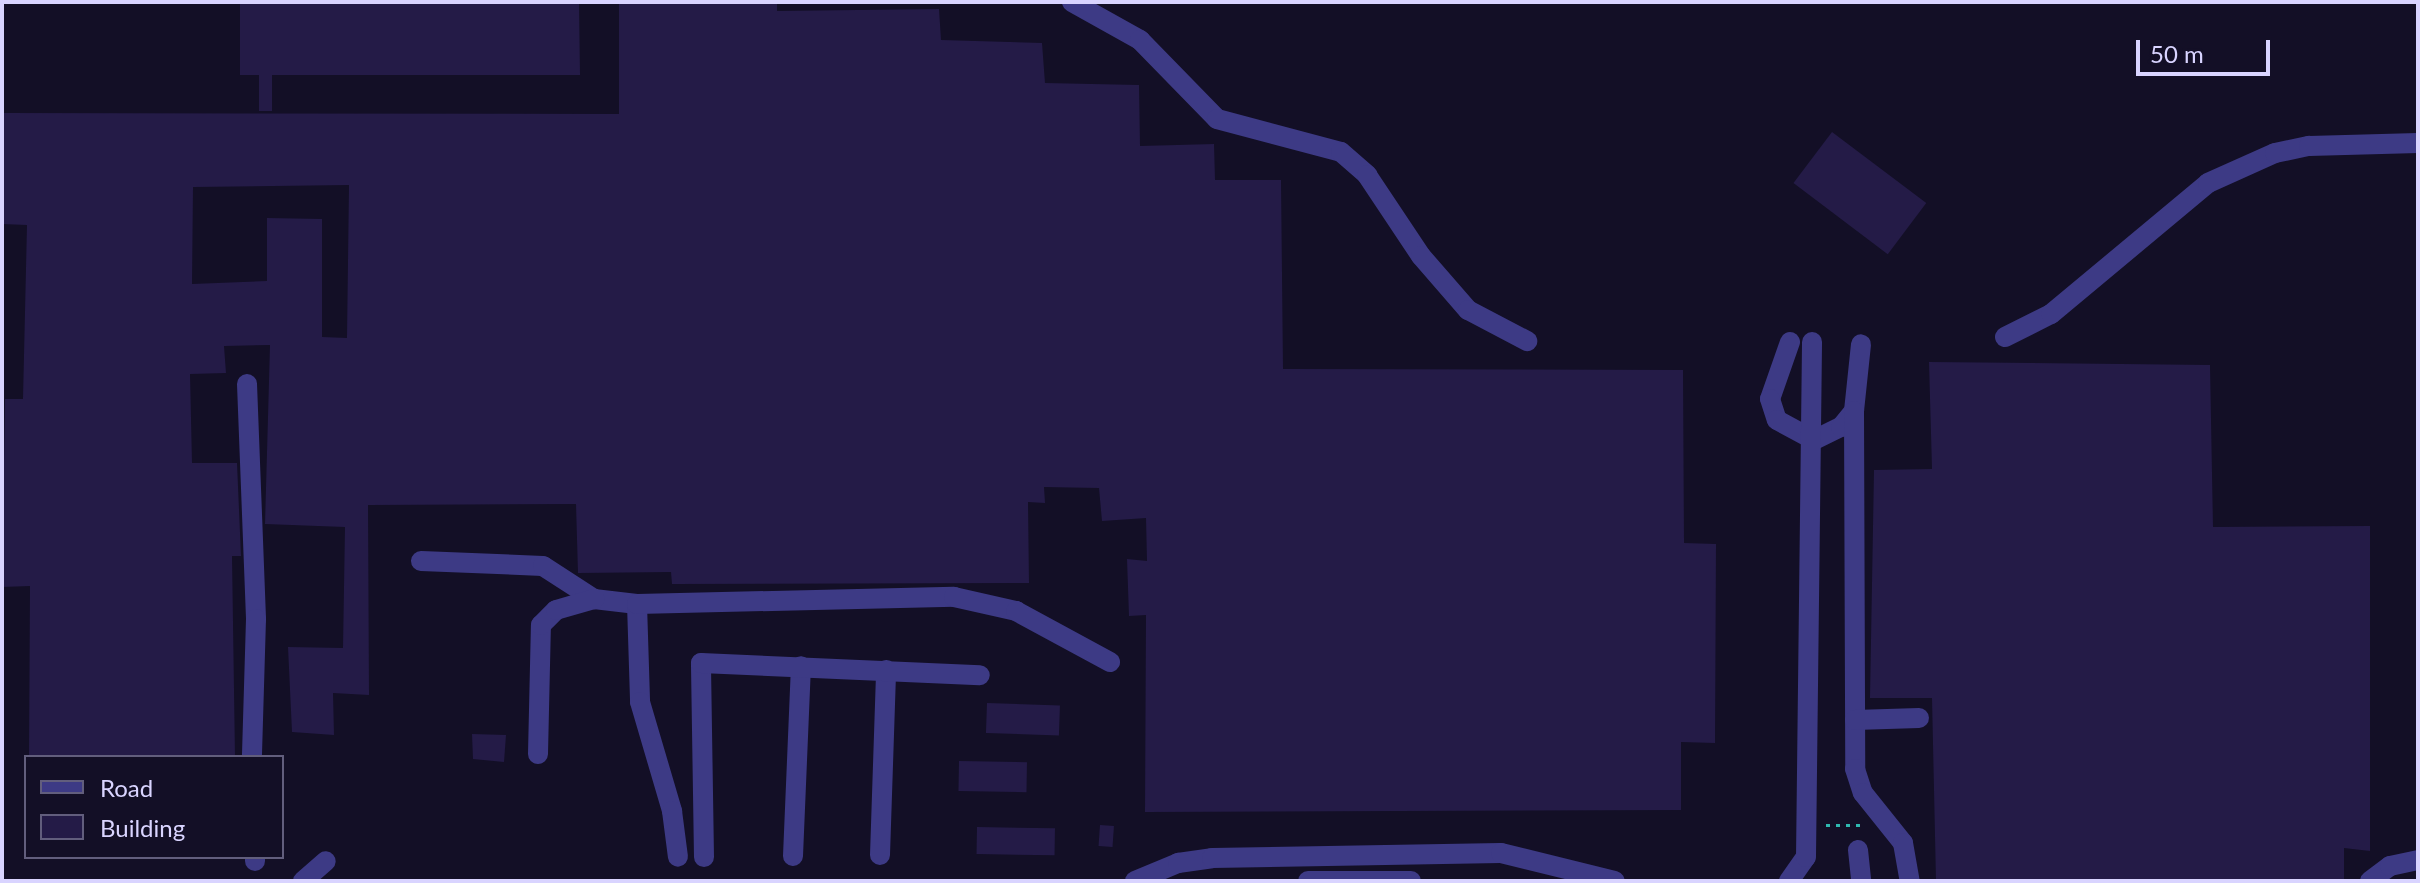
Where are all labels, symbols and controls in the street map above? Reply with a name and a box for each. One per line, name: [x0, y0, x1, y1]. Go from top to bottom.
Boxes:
scale bar: [2140, 24, 2274, 74]
text: 50 m: [2150, 39, 2204, 68]
legend: [24, 755, 284, 859]
text: Road: [100, 773, 153, 802]
text: Building: [100, 813, 185, 842]

